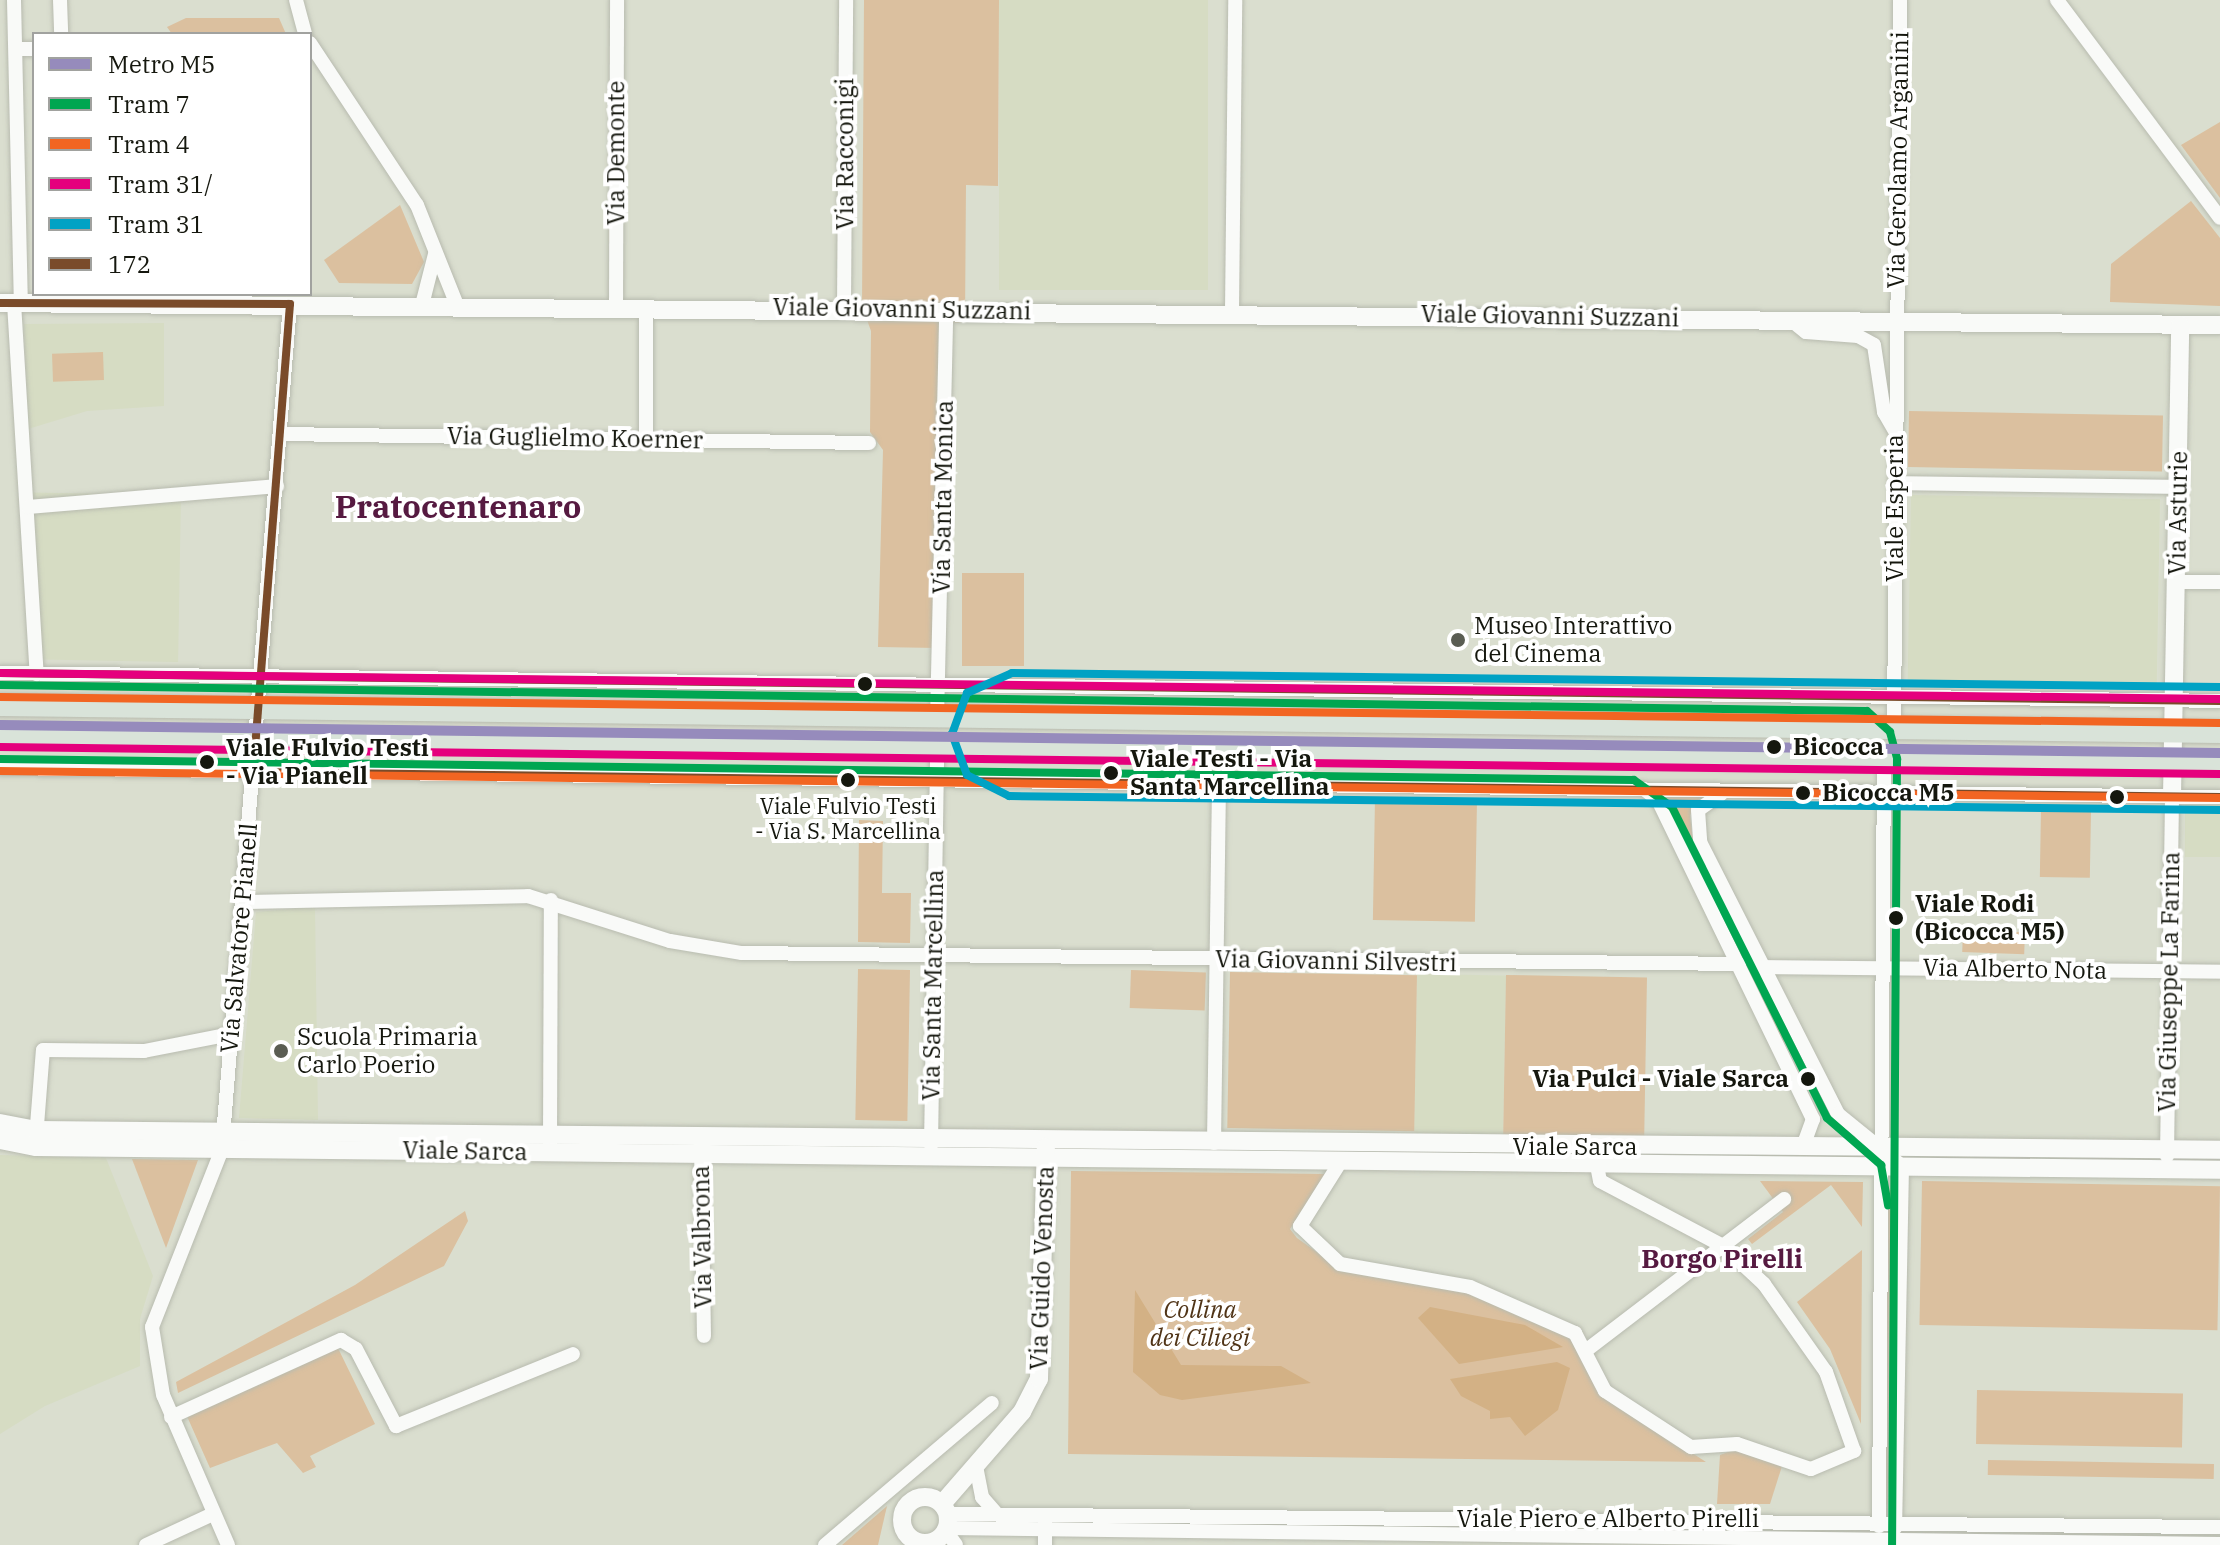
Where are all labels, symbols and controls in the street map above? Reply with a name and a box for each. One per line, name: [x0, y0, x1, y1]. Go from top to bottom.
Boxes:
street label: Via Gerolamo Arganini: [1881, 31, 1915, 289]
legend: [32, 32, 312, 296]
text: Metro M5: [108, 48, 215, 80]
street label: Via Racconigi: [831, 78, 859, 230]
street label: Via Demonte: [602, 81, 630, 225]
text: Tram 7: [108, 88, 190, 120]
text: Tram 4: [108, 128, 190, 160]
text: Tram 31/: [108, 168, 213, 200]
text: Tram 31: [108, 208, 204, 240]
text: 172: [108, 248, 151, 280]
street label: Viale Giovanni Suzzani: [772, 292, 1032, 326]
street label: Viale Giovanni Suzzani: [1420, 299, 1680, 333]
street label: Via Santa Monica: [927, 400, 959, 594]
street label: Via Guglielmo Koerner: [447, 421, 703, 455]
street label: Viale Esperia: [1881, 434, 1909, 582]
street label: Via Asturie: [2163, 451, 2193, 575]
district label: Pratocentenaro: [335, 487, 581, 525]
place label: Museo Interattivo del Cinema: [1474, 612, 1672, 668]
marker: Museo Interattivo del Cinema: [1449, 631, 1467, 649]
unlabelled marker: [857, 676, 873, 692]
place label: Bicocca: [1793, 733, 1884, 761]
place label: Viale Fulvio Testi - Via Pianell: [226, 734, 429, 790]
marker: Bicocca: [1762, 735, 1786, 759]
place label: Viale Testi - Via Santa Marcellina: [1130, 745, 1330, 801]
marker: Viale Fulvio Testi - Via Pianell: [195, 750, 219, 774]
marker: Viale Testi - Via Santa Marcellina: [1099, 761, 1123, 785]
marker: Viale Fulvio Testi - Via S. Marcellina: [840, 772, 856, 788]
place label: Bicocca M5: [1822, 779, 1955, 807]
marker: Bicocca M5: [1791, 781, 1815, 805]
unlabelled marker: [2105, 785, 2129, 809]
place label: Viale Fulvio Testi - Via S. Marcellina: [755, 792, 941, 844]
street label: Via Salvatore Pianell: [215, 822, 263, 1054]
street label: Via Giuseppe La Farina: [2152, 851, 2186, 1113]
street label: Via Santa Marcellina: [917, 869, 949, 1101]
place label: Viale Rodi (Bicocca M5): [1915, 890, 2065, 946]
marker: Viale Rodi (Bicocca M5): [1884, 906, 1908, 930]
street label: Via Giovanni Silvestri: [1215, 944, 1457, 978]
street label: Via Alberto Nota: [1922, 953, 2108, 985]
place label: Scuola Primaria Carlo Poerio: [297, 1023, 478, 1079]
marker: Scuola Primaria Carlo Poerio: [272, 1042, 290, 1060]
place label: Via Pulci - Viale Sarca: [1532, 1065, 1789, 1093]
marker: Via Pulci - Viale Sarca: [1796, 1067, 1820, 1091]
street label: Viale Sarca: [1512, 1133, 1638, 1161]
street label: Viale Sarca: [402, 1136, 528, 1166]
street label: Via Valbrona: [686, 1165, 718, 1309]
street label: Via Guido Venosta: [1024, 1165, 1060, 1371]
district label: Borgo Pirelli: [1641, 1243, 1803, 1275]
park label: Collina dei Ciliegi: [1150, 1296, 1250, 1352]
street label: Viale Piero e Alberto Pirelli: [1457, 1505, 1759, 1533]

